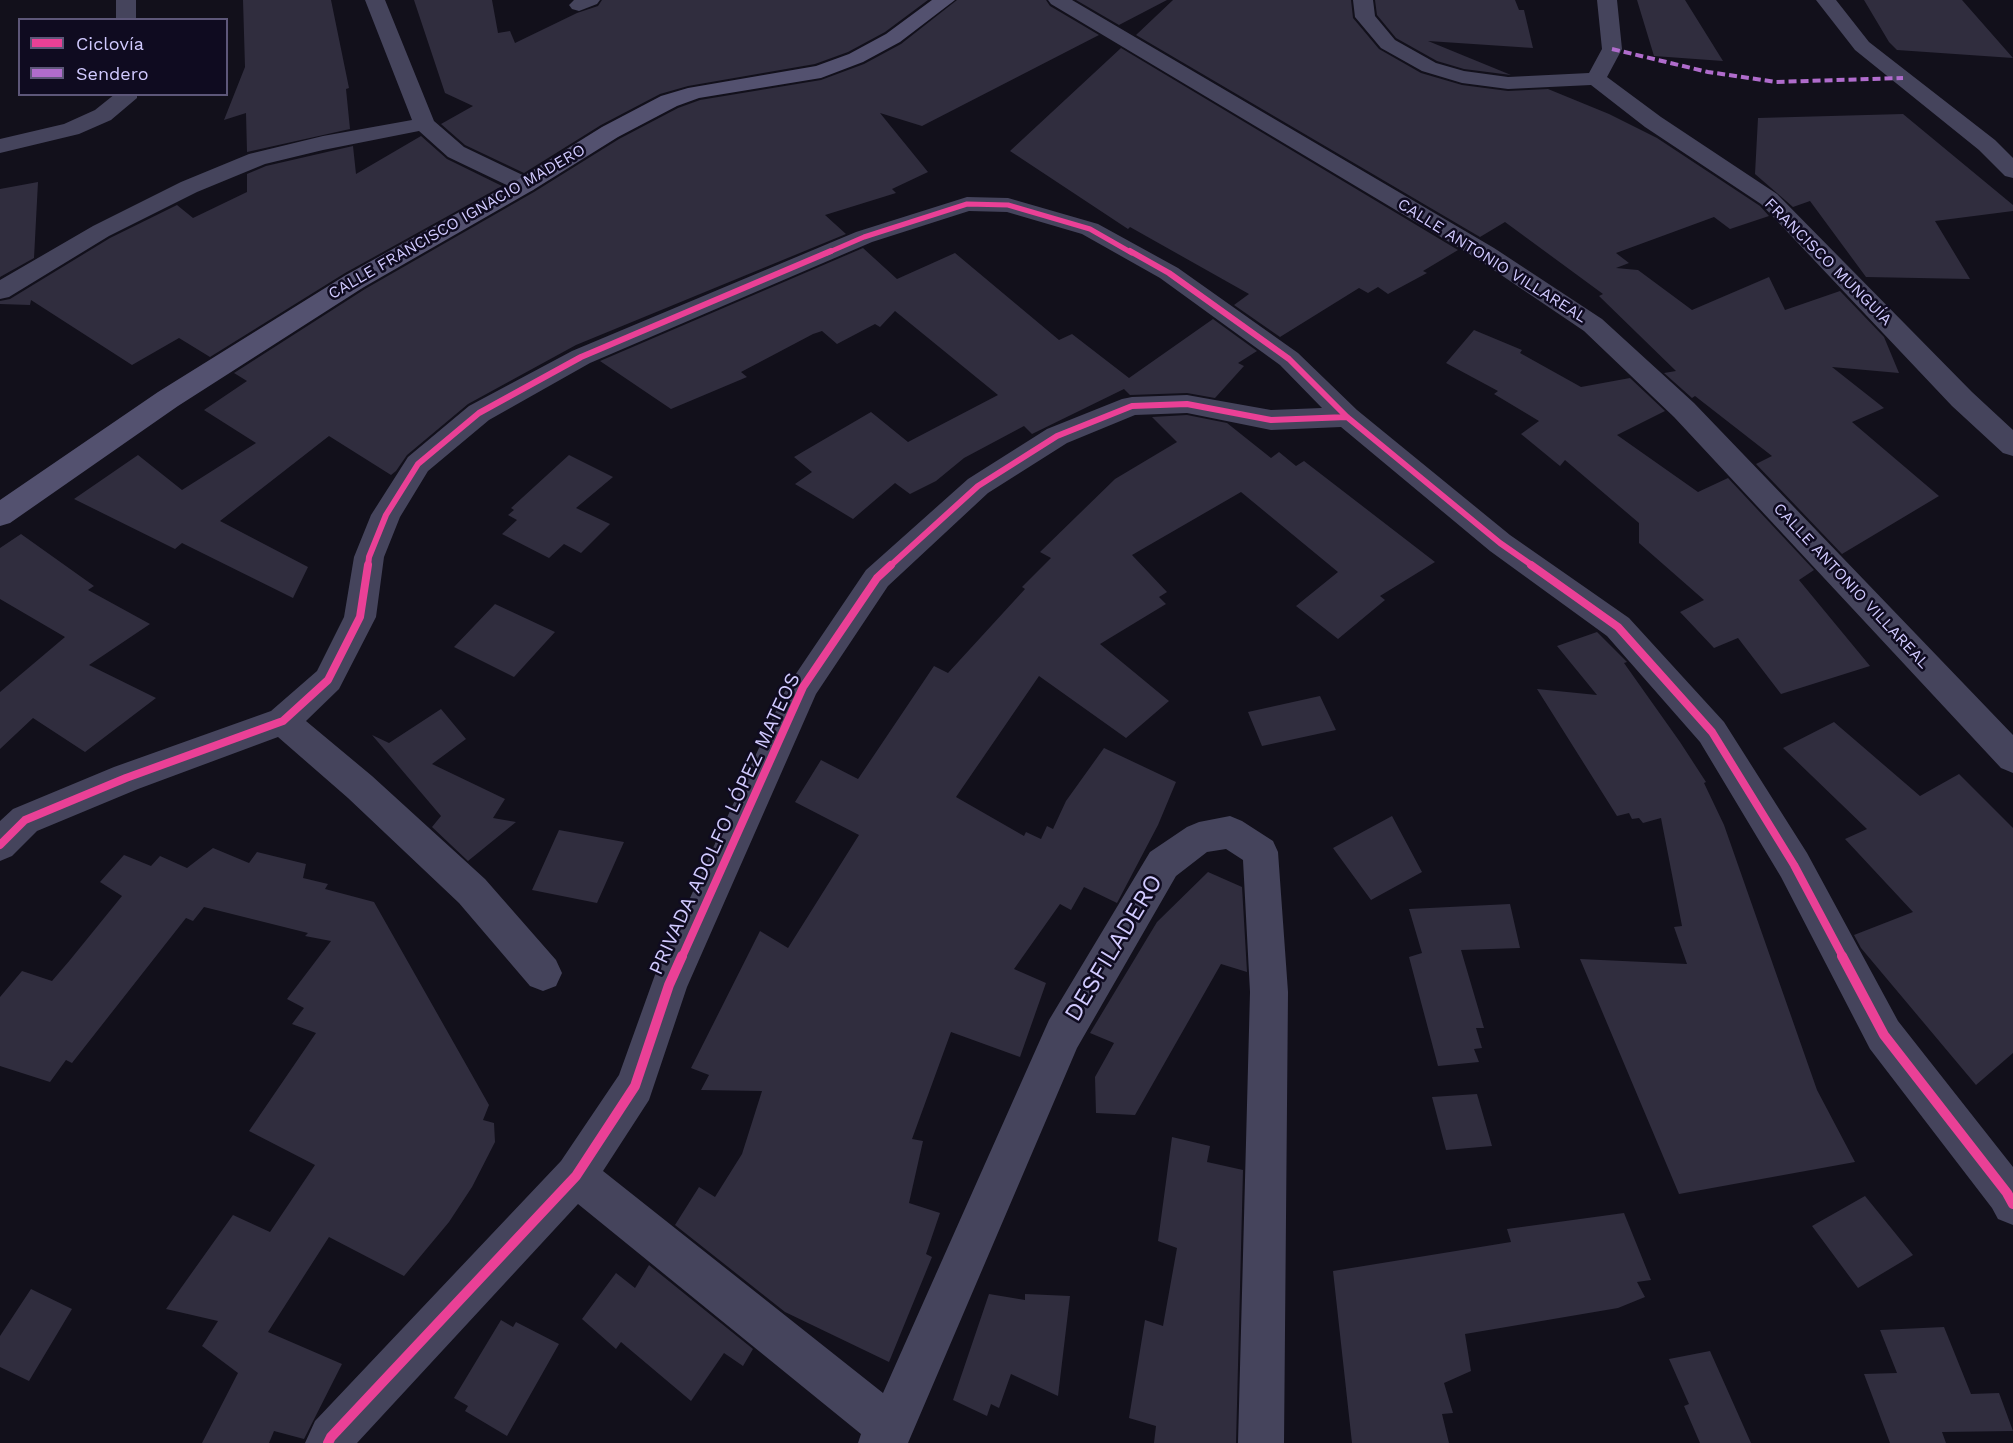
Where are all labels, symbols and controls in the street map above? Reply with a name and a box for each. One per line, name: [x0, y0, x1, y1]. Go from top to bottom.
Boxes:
legend: [18, 18, 228, 96]
text: Ciclovía: [76, 33, 144, 54]
text: Sendero: [76, 63, 149, 84]
street label: CALLE FRANCISCO IGNACIO MADERO: [325, 140, 589, 304]
street label: FRANCISCO MUNGUÍA: [1760, 194, 1896, 330]
street label: CALLE ANTONIO VILLAREAL: [1394, 195, 1590, 327]
street label: CALLE ANTONIO VILLAREAL: [1769, 499, 1933, 673]
street label: PRIVADA ADOLFO LÓPEZ MATEOS: [644, 669, 806, 979]
street label: DESFILADERO: [1059, 869, 1169, 1027]

